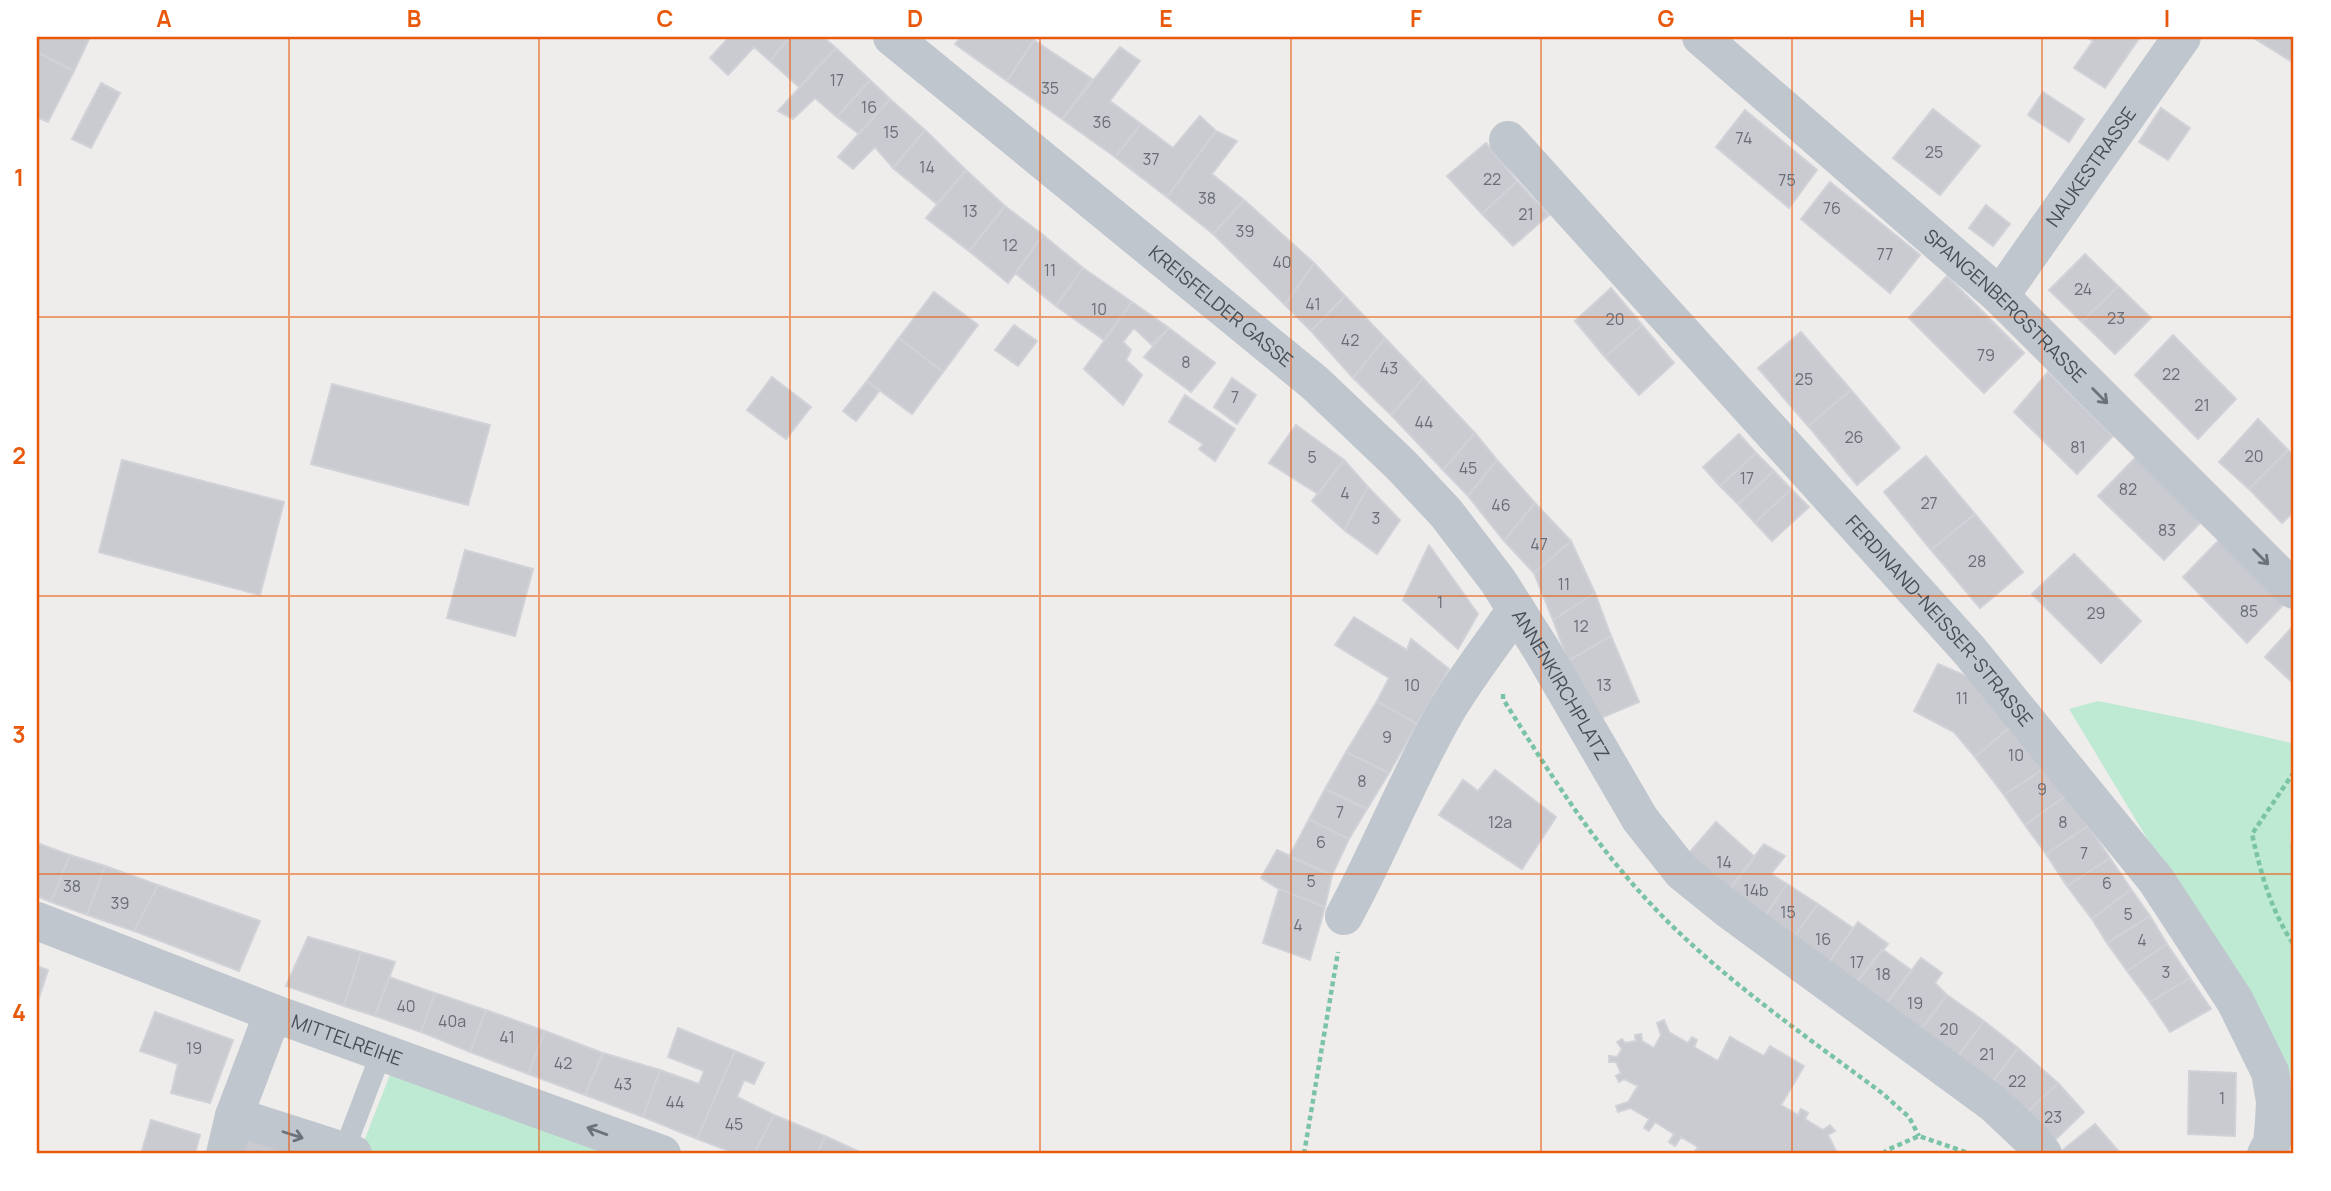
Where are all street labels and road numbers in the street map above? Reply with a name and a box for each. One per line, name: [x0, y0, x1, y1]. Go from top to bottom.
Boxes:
street label: NAUKESTRASSE: [2040, 102, 2142, 232]
street label: SPANGENBERGSTRASSE: [1919, 223, 2092, 388]
street label: KREISFELDER GASSE: [1143, 239, 1298, 373]
street label: FERDINAND-NEISSER-STRASSE: [1840, 509, 2039, 732]
street label: ANNENKIRCHPLATZ: [1506, 604, 1616, 765]
street label: MITTELREIHE: [288, 1008, 406, 1072]

